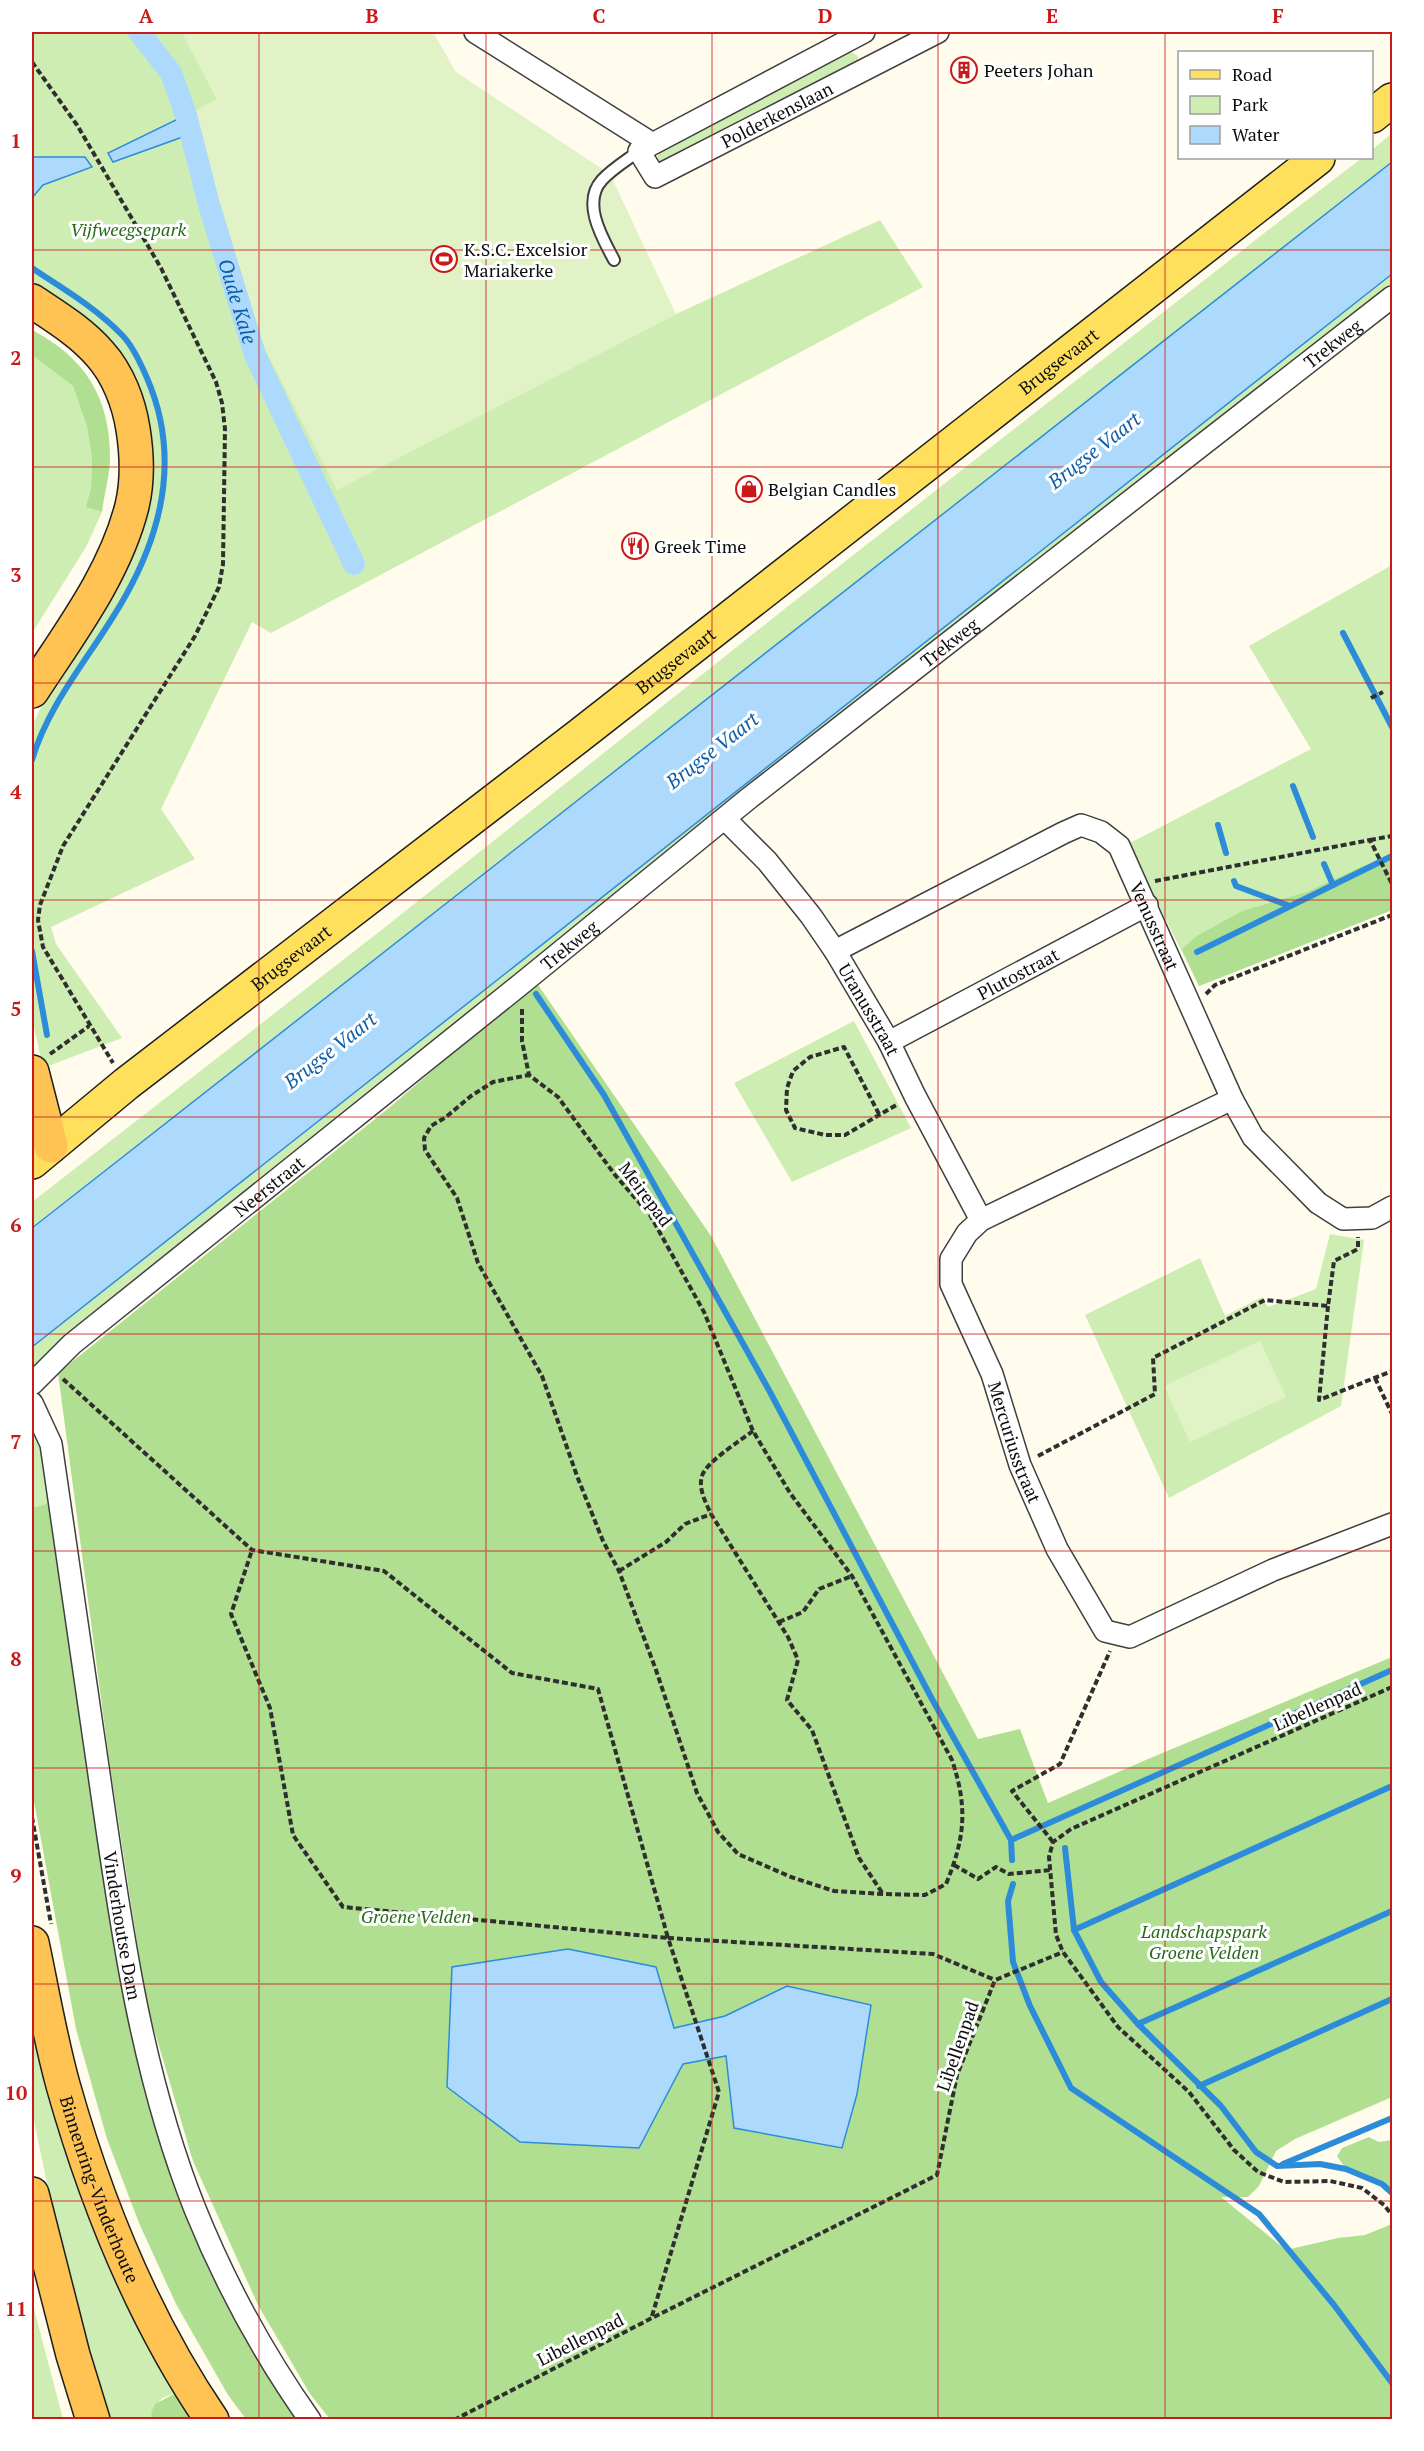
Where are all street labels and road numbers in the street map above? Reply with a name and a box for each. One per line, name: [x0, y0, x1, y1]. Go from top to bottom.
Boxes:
street label: Polderkenslaan: [717, 76, 837, 153]
street label: Trekweg: [1299, 313, 1367, 374]
street label: Brugsevaart: [1013, 322, 1104, 400]
street label: Trekweg: [915, 612, 984, 672]
street label: Brugsevaart: [631, 621, 721, 699]
street label: Venusstraat: [1124, 878, 1185, 974]
street label: Trekweg: [535, 914, 603, 975]
street label: Brugsevaart: [246, 919, 336, 996]
street label: Plutostraat: [973, 942, 1063, 1005]
street label: Uranusstraat: [833, 959, 906, 1060]
street label: Neerstraat: [228, 1150, 310, 1222]
street label: Meirepad: [614, 1157, 678, 1231]
street label: Mercuriusstraat: [983, 1378, 1047, 1507]
street label: Libellenpad: [1269, 1676, 1365, 1736]
street label: Vinderhoutse Dam: [98, 1849, 147, 2002]
street label: Libellenpad: [930, 1998, 984, 2094]
street label: Binnenring-Vinderhoute: [55, 2093, 145, 2287]
street label: Libellenpad: [533, 2307, 627, 2371]

